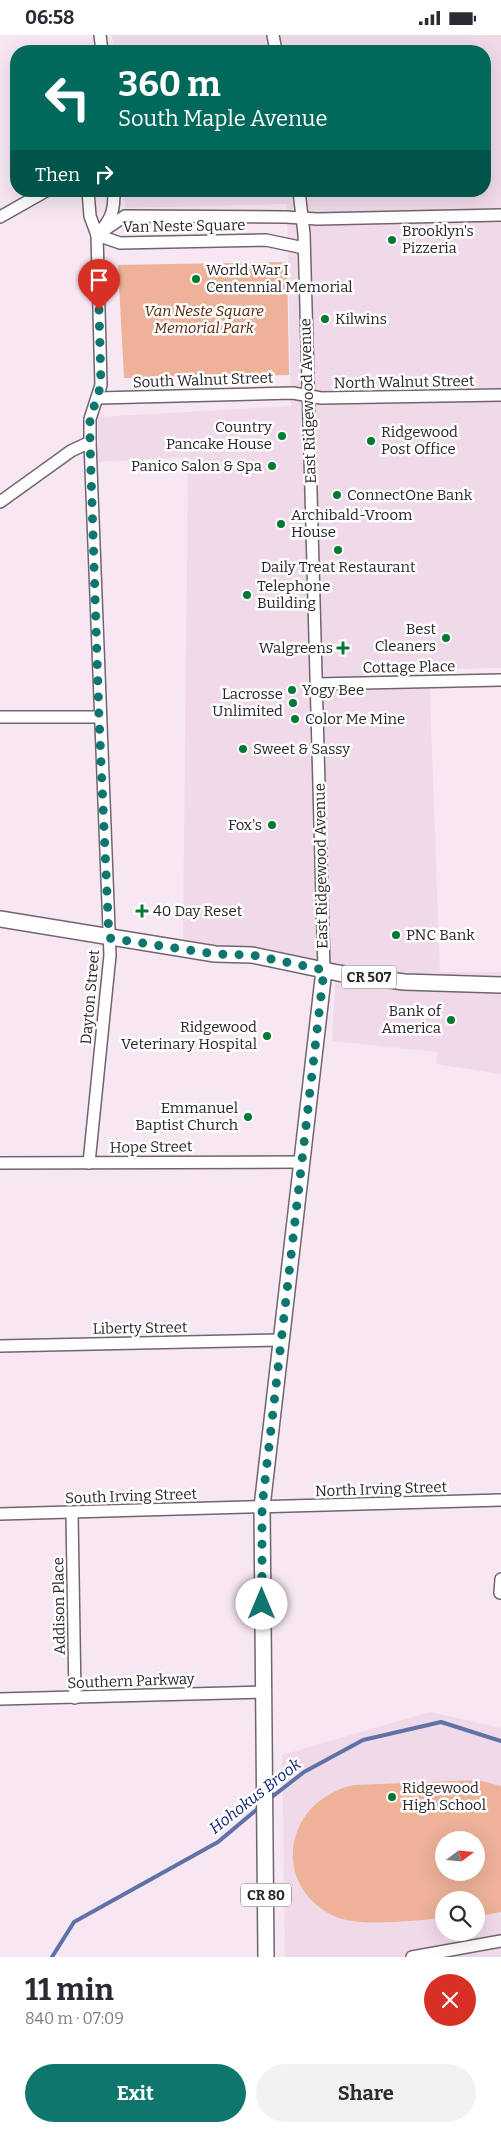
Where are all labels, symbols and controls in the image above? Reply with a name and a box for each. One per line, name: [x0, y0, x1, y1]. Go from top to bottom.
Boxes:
text: 06:58: [25, 6, 75, 29]
text: 360 m: [118, 63, 221, 105]
icon: left: [35, 65, 100, 130]
text: South Maple Avenue: [118, 105, 328, 132]
icon: right: [90, 160, 118, 188]
text: Then: [35, 163, 80, 186]
street label: Van Neste Square: [122, 216, 246, 236]
place label: Brooklyn's Pizzeria: [402, 222, 474, 257]
marker: Brooklyn's Pizzeria: [386, 234, 398, 246]
pin: [78, 259, 120, 310]
place label: World War I Centennial Memorial: [206, 261, 353, 296]
icon: arrive: [85, 266, 113, 294]
marker: World War I Centennial Memorial: [190, 273, 202, 285]
park label: Van Neste Square Memorial Park: [144, 302, 264, 337]
place label: Kilwins: [335, 310, 387, 328]
marker: Kilwins: [319, 313, 331, 325]
street label: East Ridgewood Avenue: [296, 318, 320, 484]
street label: South Walnut Street: [132, 369, 274, 391]
street label: North Walnut Street: [334, 372, 475, 392]
place label: Country Pancake House: [166, 418, 272, 453]
place label: Ridgewood Post Office: [381, 423, 458, 458]
marker: Country Pancake House: [276, 430, 288, 442]
marker: Ridgewood Post Office: [365, 435, 377, 447]
place label: Panico Salon & Spa: [131, 457, 262, 475]
marker: Panico Salon & Spa: [266, 460, 278, 472]
place label: ConnectOne Bank: [347, 486, 473, 504]
marker: ConnectOne Bank: [331, 489, 343, 501]
place label: Archibald-Vroom House: [291, 506, 413, 541]
marker: Archibald-Vroom House: [275, 518, 287, 530]
marker: Daily Treat Restaurant: [332, 544, 344, 556]
place label: Daily Treat Restaurant: [261, 558, 416, 576]
place label: Telephone Building: [257, 577, 330, 612]
marker: Telephone Building: [241, 589, 253, 601]
place label: Best Cleaners: [375, 620, 437, 655]
marker: Best Cleaners: [440, 632, 452, 644]
place label: Walgreens: [259, 639, 333, 657]
marker: Walgreens: [337, 642, 349, 654]
street label: Cottage Place: [362, 657, 456, 677]
place label: Yogy Bee: [302, 681, 364, 699]
marker: Yogy Bee: [286, 684, 298, 696]
place label: Lacrosse Unlimited: [212, 685, 283, 720]
marker: Lacrosse Unlimited: [287, 697, 299, 709]
place label: Color Me Mine: [305, 710, 405, 728]
marker: Color Me Mine: [289, 713, 301, 725]
place label: Sweet & Sassy: [253, 740, 350, 758]
marker: Sweet & Sassy: [237, 743, 249, 755]
street label: East Ridgewood Avenue: [311, 783, 331, 949]
place label: Fox's: [228, 816, 262, 834]
marker: Fox's: [266, 819, 278, 831]
place label: 40 Day Reset: [153, 902, 243, 920]
marker: 40 Day Reset: [135, 904, 149, 918]
place label: PNC Bank: [406, 926, 475, 944]
marker: PNC Bank: [390, 929, 402, 941]
street label: Dayton Street: [77, 948, 103, 1045]
road number: CR 507: [342, 965, 396, 989]
place label: Bank of America: [382, 1002, 443, 1037]
marker: Bank of America: [445, 1014, 457, 1026]
place label: Ridgewood Veterinary Hospital: [121, 1018, 257, 1053]
marker: Ridgewood Veterinary Hospital: [261, 1030, 273, 1042]
place label: Emmanuel Baptist Church: [135, 1099, 239, 1134]
marker: Emmanuel Baptist Church: [242, 1111, 254, 1123]
street label: Hope Street: [109, 1137, 193, 1157]
street label: Liberty Street: [93, 1318, 188, 1338]
street label: North Irving Street: [315, 1478, 448, 1500]
street label: South Irving Street: [65, 1485, 198, 1507]
street label: Addison Place: [49, 1557, 69, 1655]
position arrow: [235, 1577, 287, 1629]
street label: Southern Parkway: [67, 1670, 195, 1692]
water label: Hohokus Brook: [206, 1754, 305, 1838]
place label: Ridgewood High School: [402, 1779, 486, 1814]
marker: Ridgewood High School: [386, 1791, 398, 1803]
north arrow: [435, 1831, 485, 1881]
map controls: [435, 1831, 485, 1941]
road number: CR 80: [241, 1883, 291, 1907]
button: search: [435, 1891, 485, 1941]
text: 11 min: [25, 1972, 114, 2008]
button: close: [424, 1974, 476, 2026]
text: 840 m · 07:09: [25, 2009, 124, 2028]
button: Exit: [25, 2064, 246, 2122]
button: Share: [256, 2064, 476, 2122]

